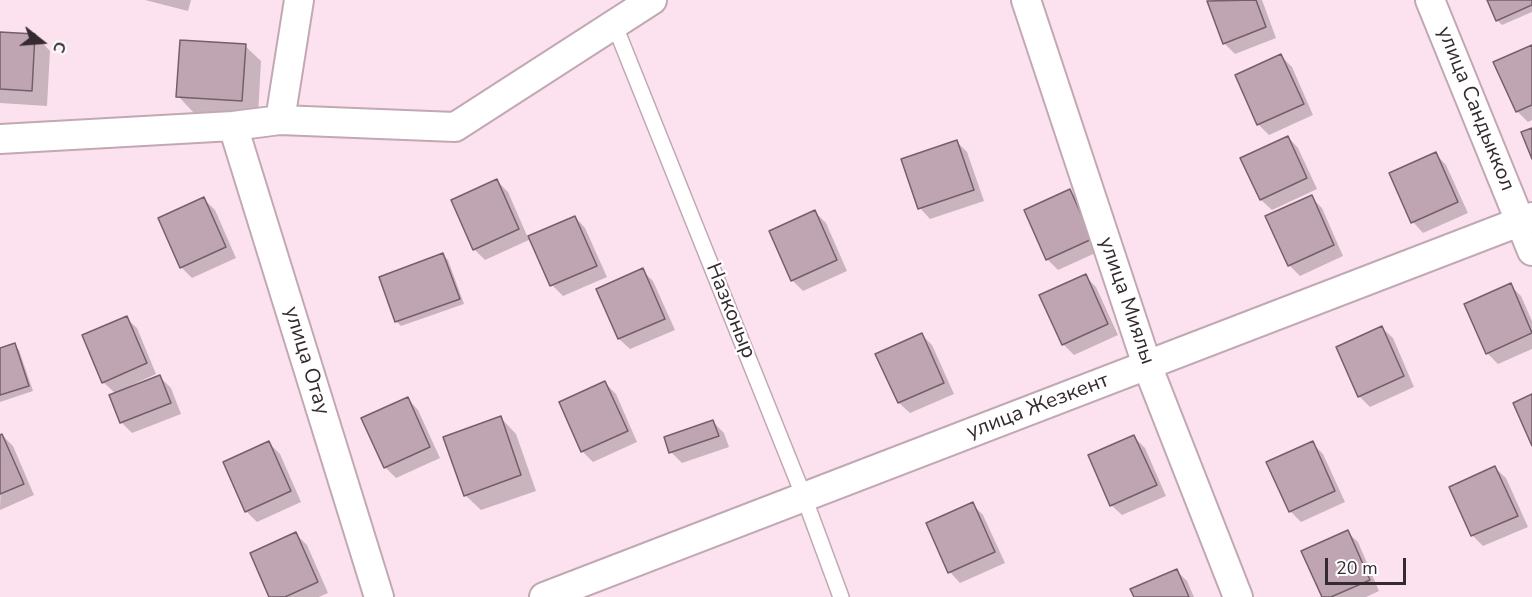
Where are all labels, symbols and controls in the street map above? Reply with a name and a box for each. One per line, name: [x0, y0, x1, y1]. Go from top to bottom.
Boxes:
north arrow: [12, 12, 72, 72]
street label: улица Сандыккол: [1431, 23, 1519, 195]
text: С: [47, 39, 71, 56]
street label: улица Миялы: [1092, 234, 1160, 368]
street label: Назконыр: [699, 260, 761, 362]
street label: улица Отау: [278, 304, 334, 418]
street label: улица Жезкент: [963, 368, 1113, 446]
scale bar: [1328, 546, 1409, 584]
text: 20 m: [1336, 556, 1378, 580]

